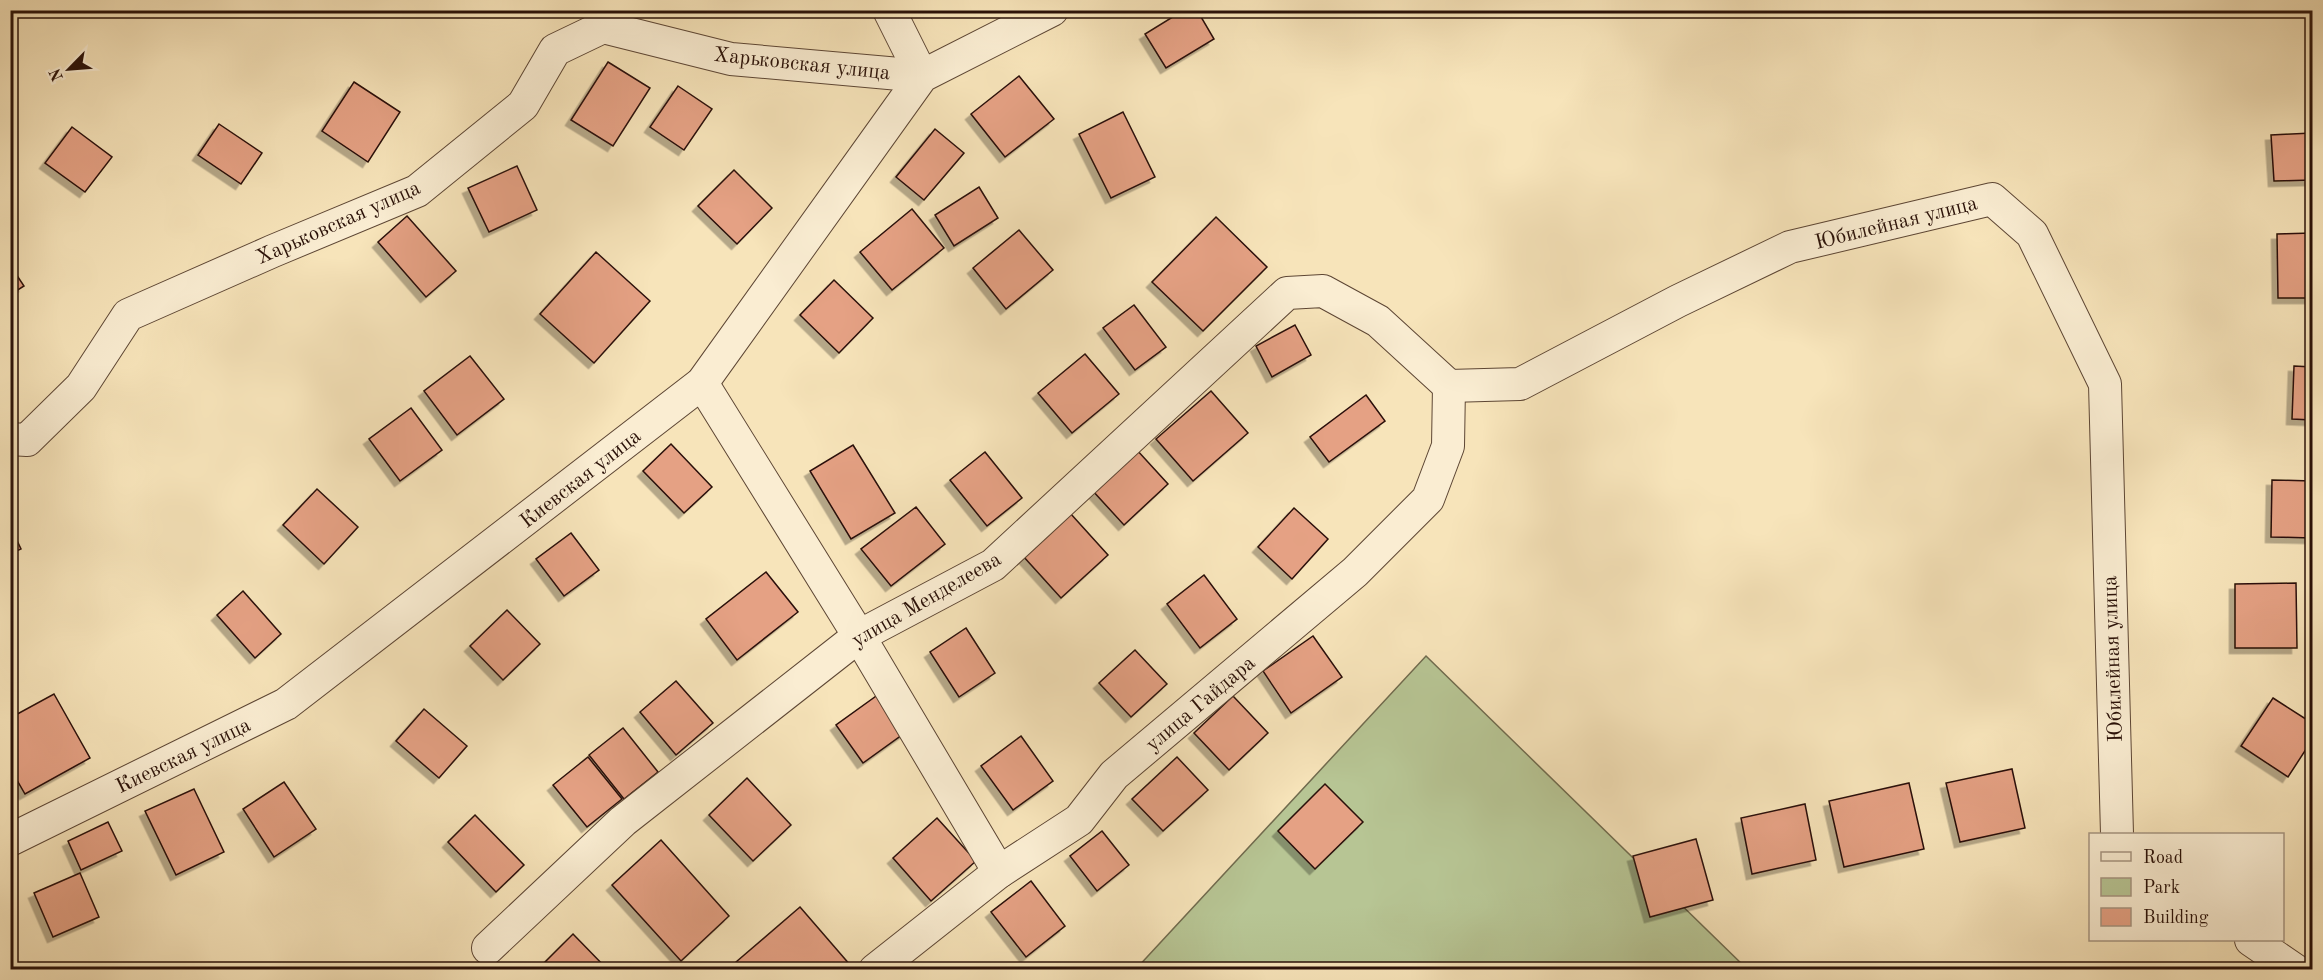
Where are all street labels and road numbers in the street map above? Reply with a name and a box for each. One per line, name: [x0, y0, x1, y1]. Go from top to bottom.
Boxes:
street label: Харьковская улица: [713, 45, 891, 84]
street label: Харьковская улица: [253, 178, 424, 269]
street label: Юбилейная улица: [1813, 193, 1980, 254]
street label: Киевская улица: [517, 426, 645, 533]
street label: улица Менделеева: [848, 549, 1005, 652]
street label: Юбилейная улица: [2100, 575, 2127, 743]
street label: улица Гайдара: [1142, 653, 1260, 756]
street label: Киевская улица: [113, 715, 254, 798]

